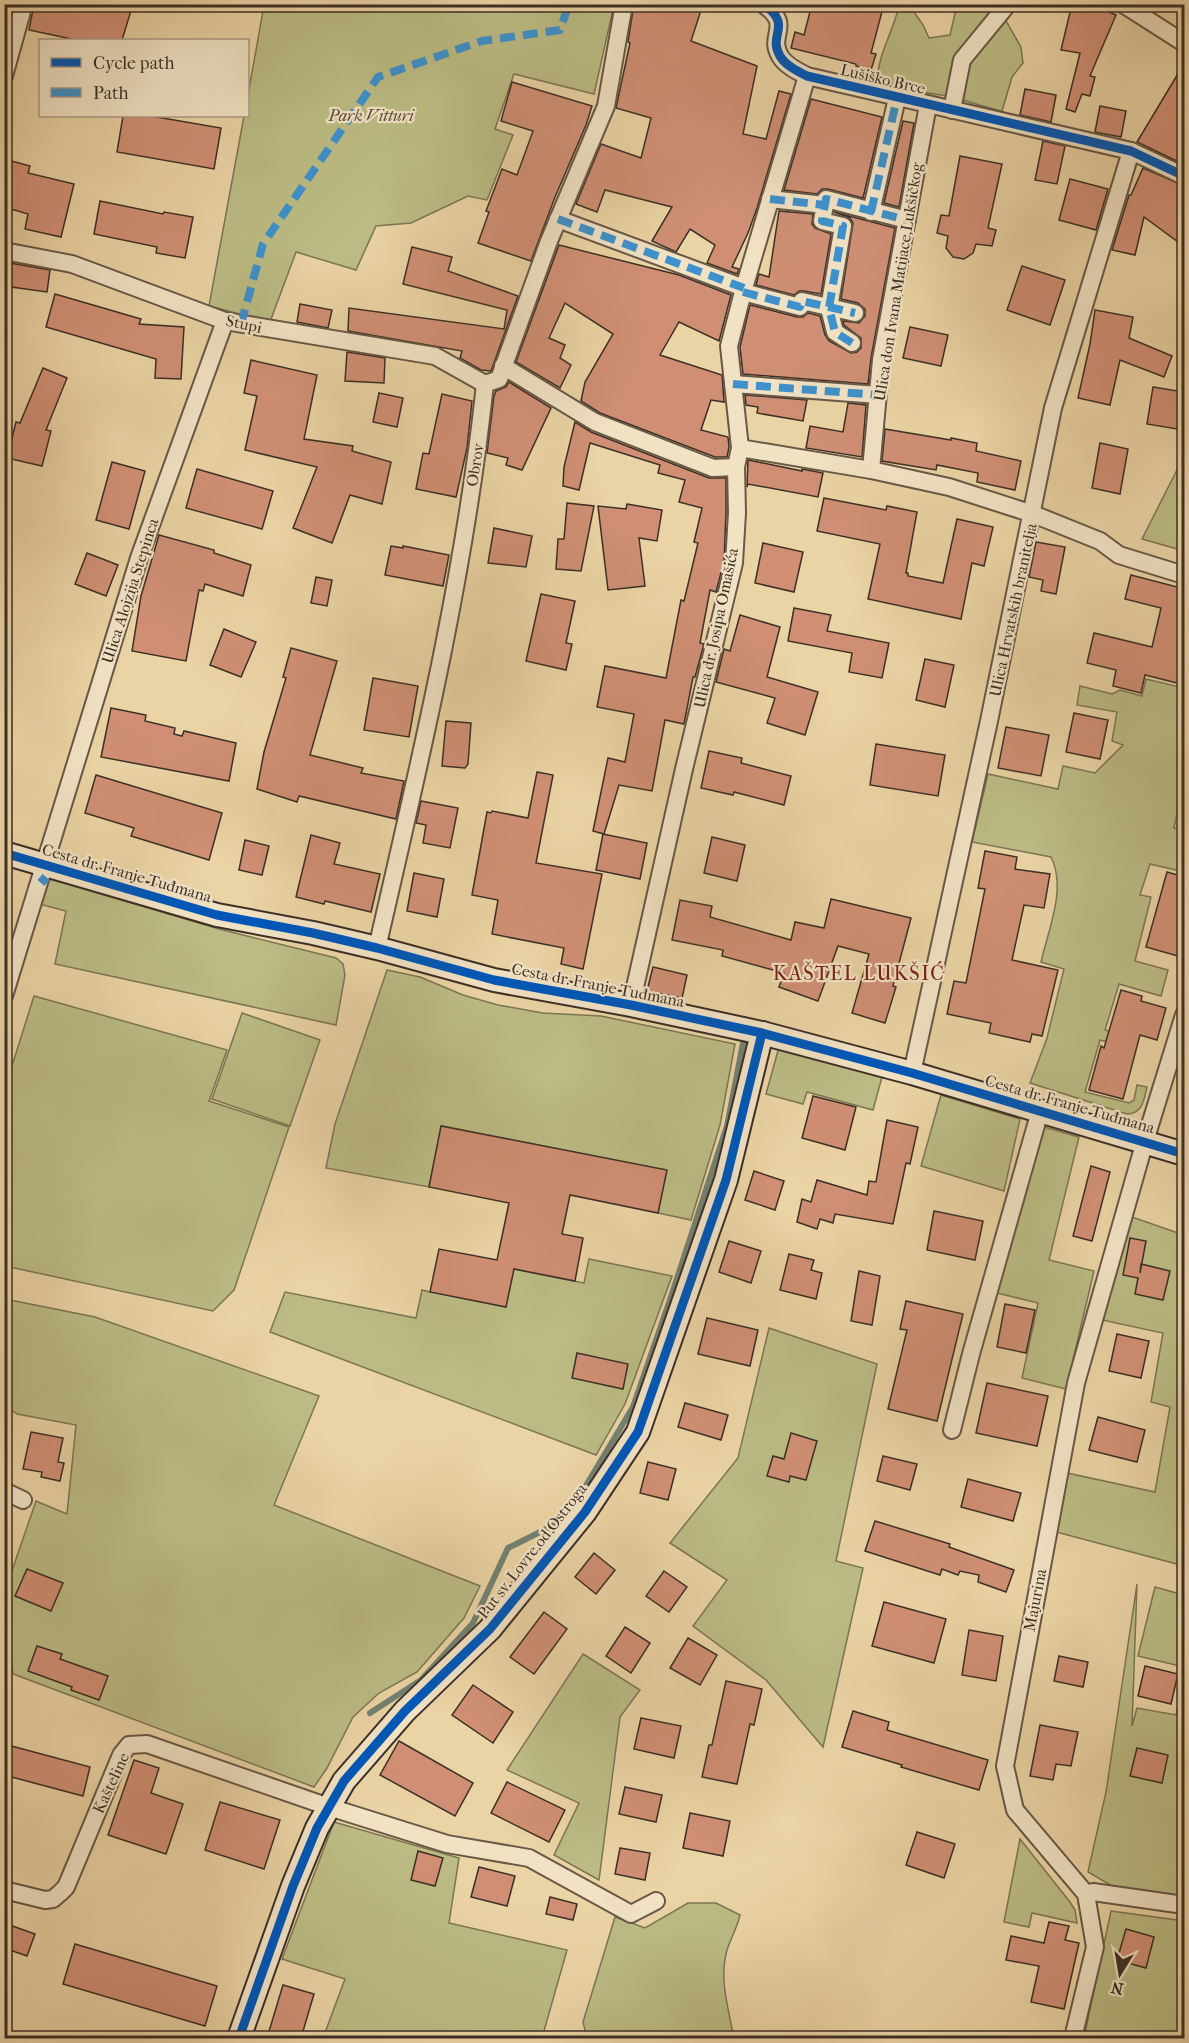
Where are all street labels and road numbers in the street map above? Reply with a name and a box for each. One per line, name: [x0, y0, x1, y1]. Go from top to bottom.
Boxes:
street label: Lušiško Brce: [839, 60, 928, 98]
street label: Ulica don Ivana Matijace,Lukšičkog: [870, 161, 926, 403]
street label: Stupi: [224, 311, 264, 337]
street label: Obrov: [462, 441, 488, 488]
street label: Ulica Alojzija Stepinca: [98, 515, 163, 666]
street label: Ulica Hrvatskih branitelja: [985, 521, 1041, 698]
street label: Ulica dr. Josipa Omašića: [690, 546, 742, 710]
street label: Cesta dr. Franje Tuđmana: [40, 840, 215, 906]
street label: Cesta dr. Franje Tuđmana: [510, 959, 687, 1011]
street label: Cesta dr. Franje Tuđmana: [983, 1071, 1158, 1137]
street label: Put sv. Lovre od Ostroga: [473, 1479, 591, 1622]
street label: Majurina: [1020, 1566, 1050, 1633]
street label: Kašteline: [89, 1749, 133, 1816]

